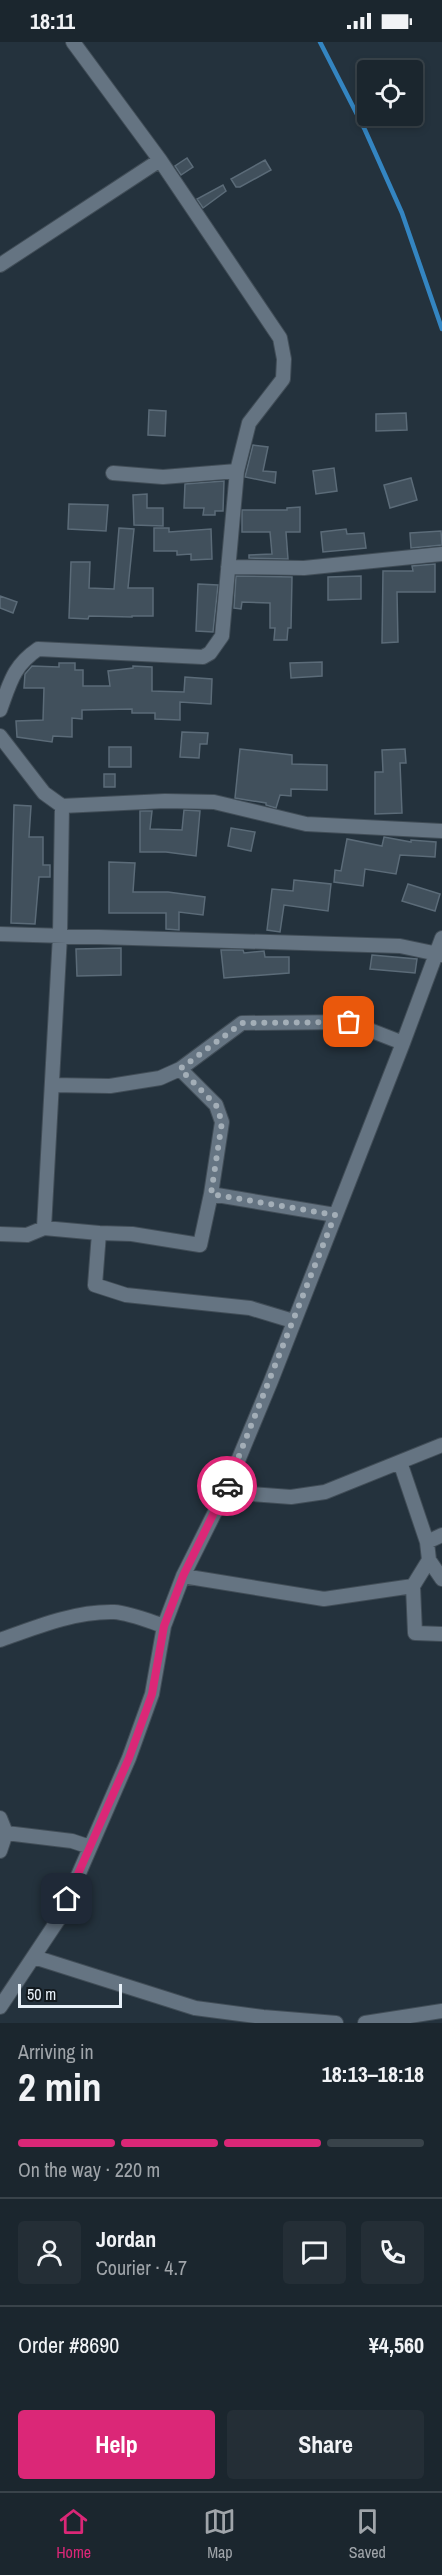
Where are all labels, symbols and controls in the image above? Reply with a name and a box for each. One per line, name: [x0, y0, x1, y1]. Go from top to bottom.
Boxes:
text: 18:11: [30, 6, 75, 36]
map controls: [357, 60, 423, 126]
button: locate: [357, 60, 423, 126]
pin: [323, 996, 374, 1047]
icon: bag: [332, 1005, 365, 1038]
courier: [197, 1456, 257, 1516]
icon: car: [211, 1470, 244, 1503]
pin: [41, 1873, 92, 1924]
icon: home: [50, 1882, 83, 1915]
scale bar: [18, 1981, 122, 2008]
text: 50 m: [27, 1983, 56, 2005]
text: Arriving in: [18, 2038, 94, 2065]
text: 18:13–18:18: [322, 2059, 424, 2089]
text: 2 min: [18, 2061, 102, 2113]
text: On the way · 220 m: [18, 2156, 160, 2183]
button: person: [18, 2221, 81, 2284]
button: chat: [283, 2221, 346, 2284]
button: phone: [361, 2221, 424, 2284]
text: Jordan: [96, 2224, 156, 2254]
text: Courier · 4.7: [96, 2254, 187, 2281]
text: Order #8690: [18, 2330, 119, 2360]
text: ¥4,560: [369, 2330, 424, 2360]
button: Help: [18, 2410, 215, 2479]
button: Share: [227, 2410, 424, 2479]
tab: Home: [56, 2505, 91, 2563]
tab: Map: [203, 2505, 236, 2563]
tab: Saved: [349, 2505, 386, 2563]

